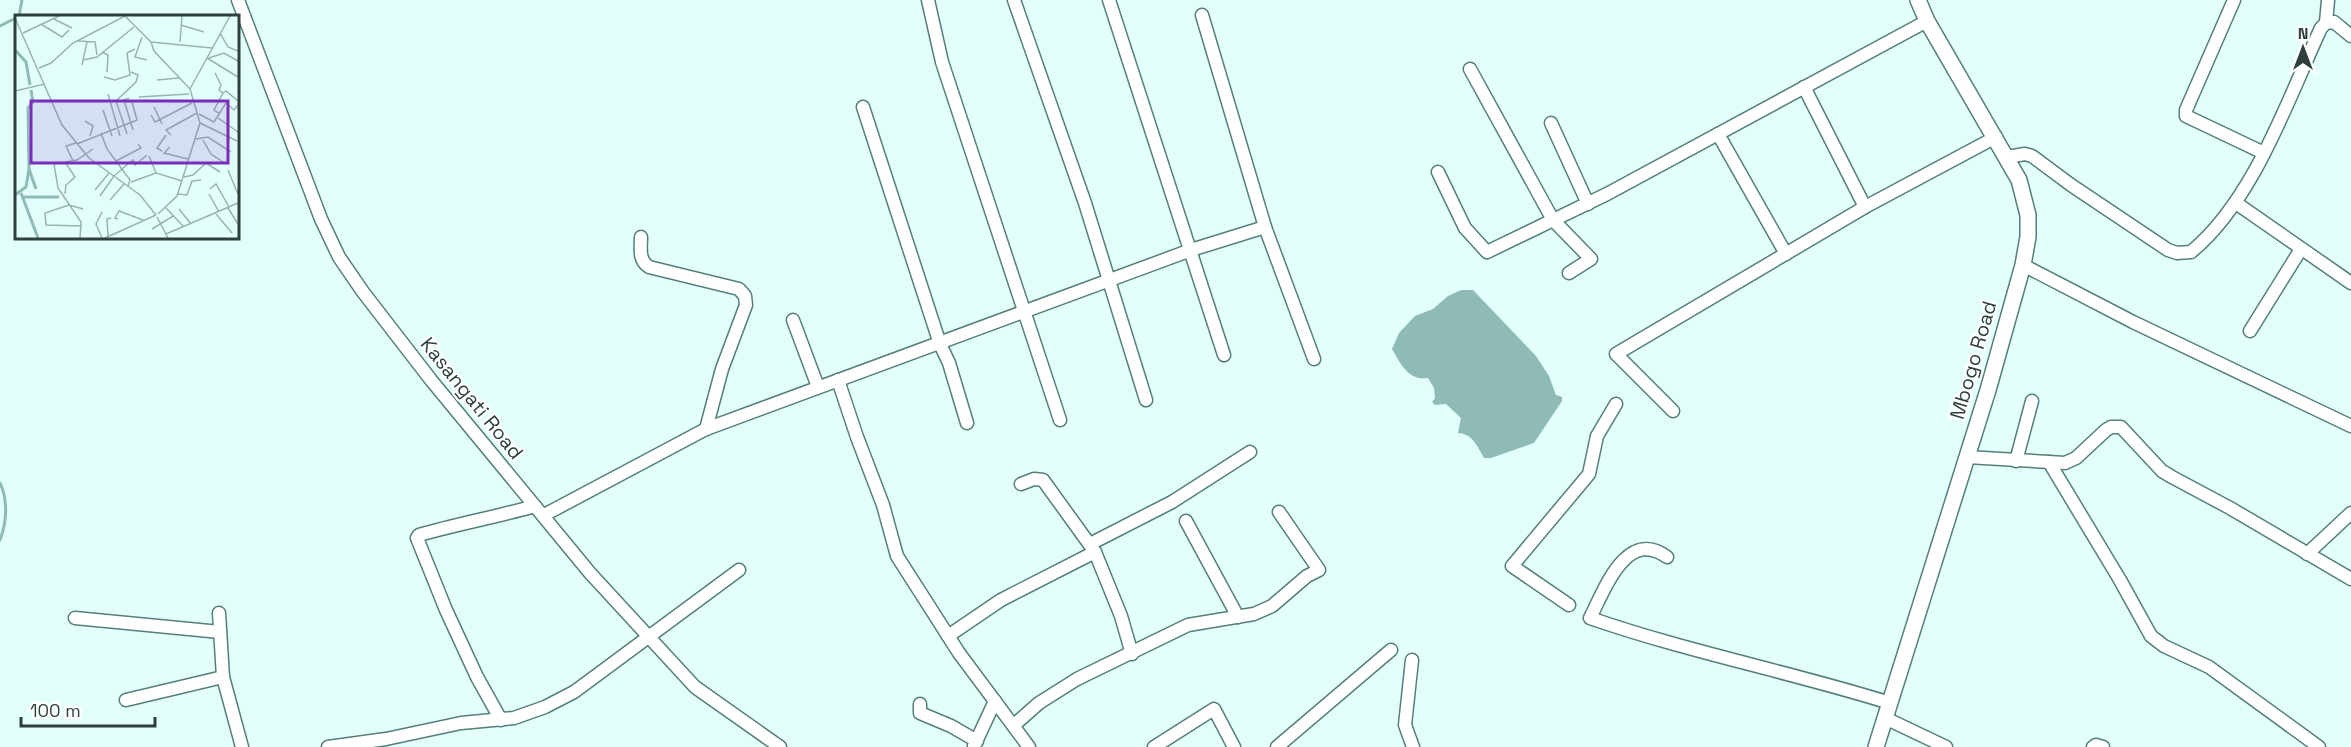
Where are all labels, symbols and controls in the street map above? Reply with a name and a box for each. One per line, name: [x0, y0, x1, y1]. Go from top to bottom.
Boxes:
inset map: [15, 15, 238, 238]
north arrow: [2273, 18, 2333, 78]
text: N: [2298, 23, 2308, 44]
street label: Mbogo Road: [1944, 298, 2002, 422]
street label: Kasangati Road: [415, 332, 529, 464]
scale bar: [21, 690, 154, 728]
text: 100 m: [30, 699, 81, 722]

